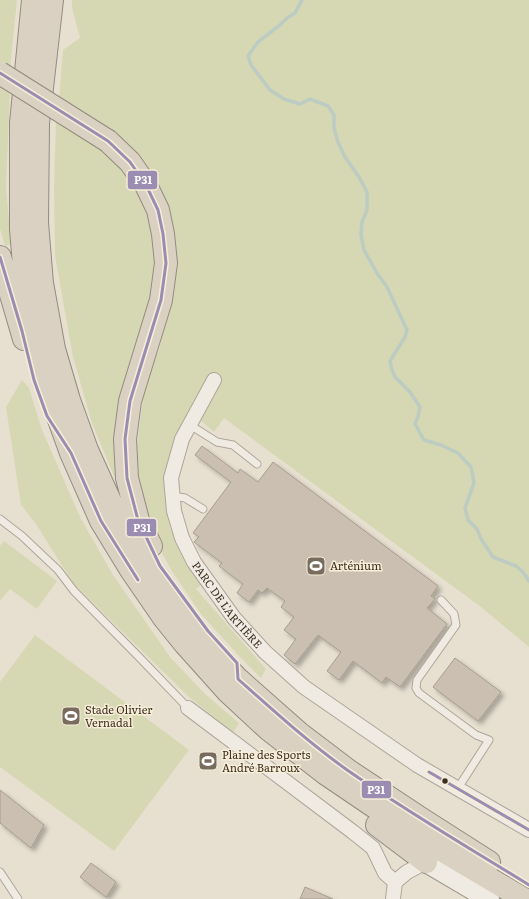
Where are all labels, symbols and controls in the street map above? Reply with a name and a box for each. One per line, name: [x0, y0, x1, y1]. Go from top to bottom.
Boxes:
line badge: P31: [127, 170, 158, 190]
text: P31: [134, 171, 152, 187]
line badge: P31: [126, 518, 157, 537]
text: P31: [133, 519, 151, 535]
sports icon: Arténium: [305, 555, 327, 577]
place label: Arténium: [330, 557, 382, 573]
street label: PARC DE L'ARTIÈRE: [189, 558, 267, 651]
place label: Stade Olivier Vernadal: [85, 701, 153, 730]
sports icon: Stade Olivier Vernadal: [60, 705, 82, 727]
place label: Plaine des Sports André Barroux: [222, 746, 310, 775]
sports icon: Plaine des Sports André Barroux: [197, 750, 219, 772]
unlabelled marker: [440, 776, 450, 786]
line badge: P31: [361, 780, 392, 799]
text: P31: [367, 781, 385, 797]

